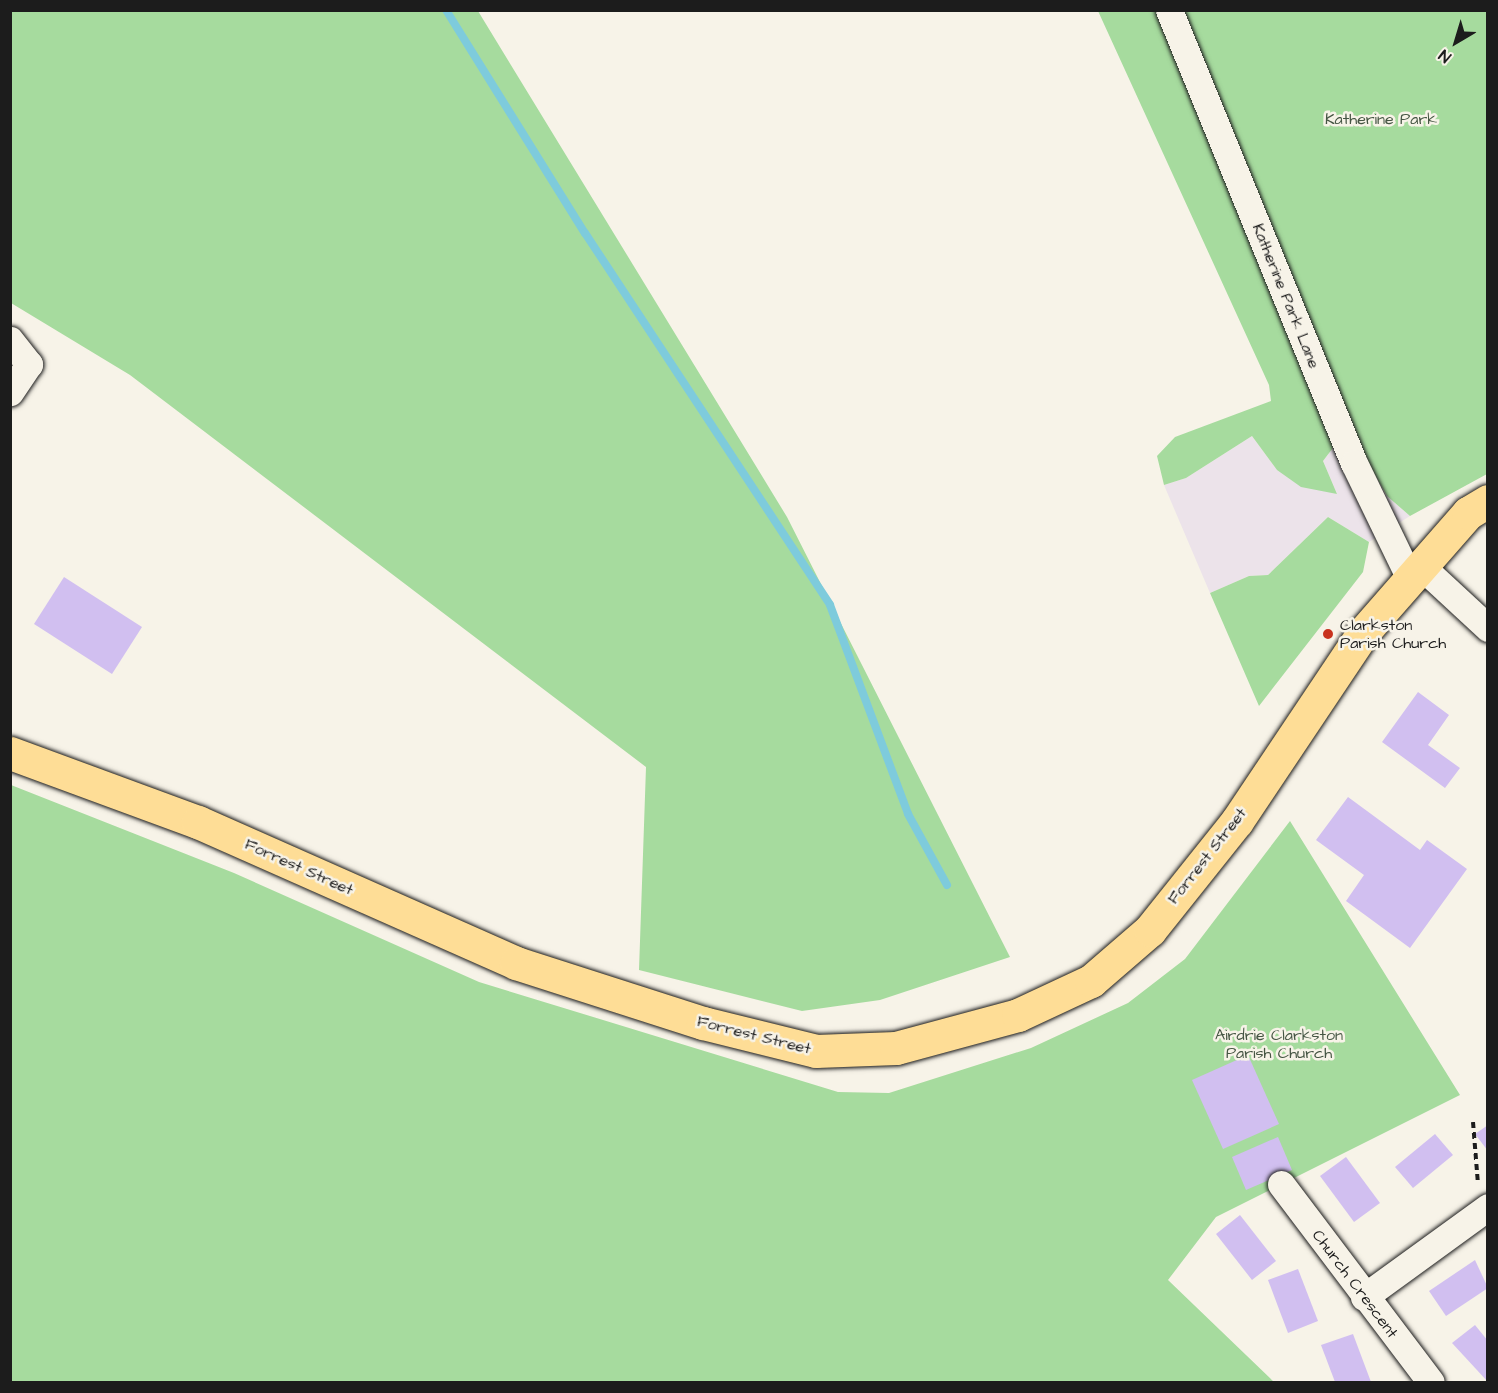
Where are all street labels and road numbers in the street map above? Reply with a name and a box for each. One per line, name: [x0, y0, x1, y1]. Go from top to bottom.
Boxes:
street label: Katherine Park Lane: [1248, 221, 1324, 371]
street label: Forrest Street: [1164, 804, 1250, 908]
street label: Forrest Street: [242, 835, 356, 899]
street label: Forrest Street: [695, 1012, 813, 1058]
street label: Church Crescent: [1308, 1226, 1402, 1342]

